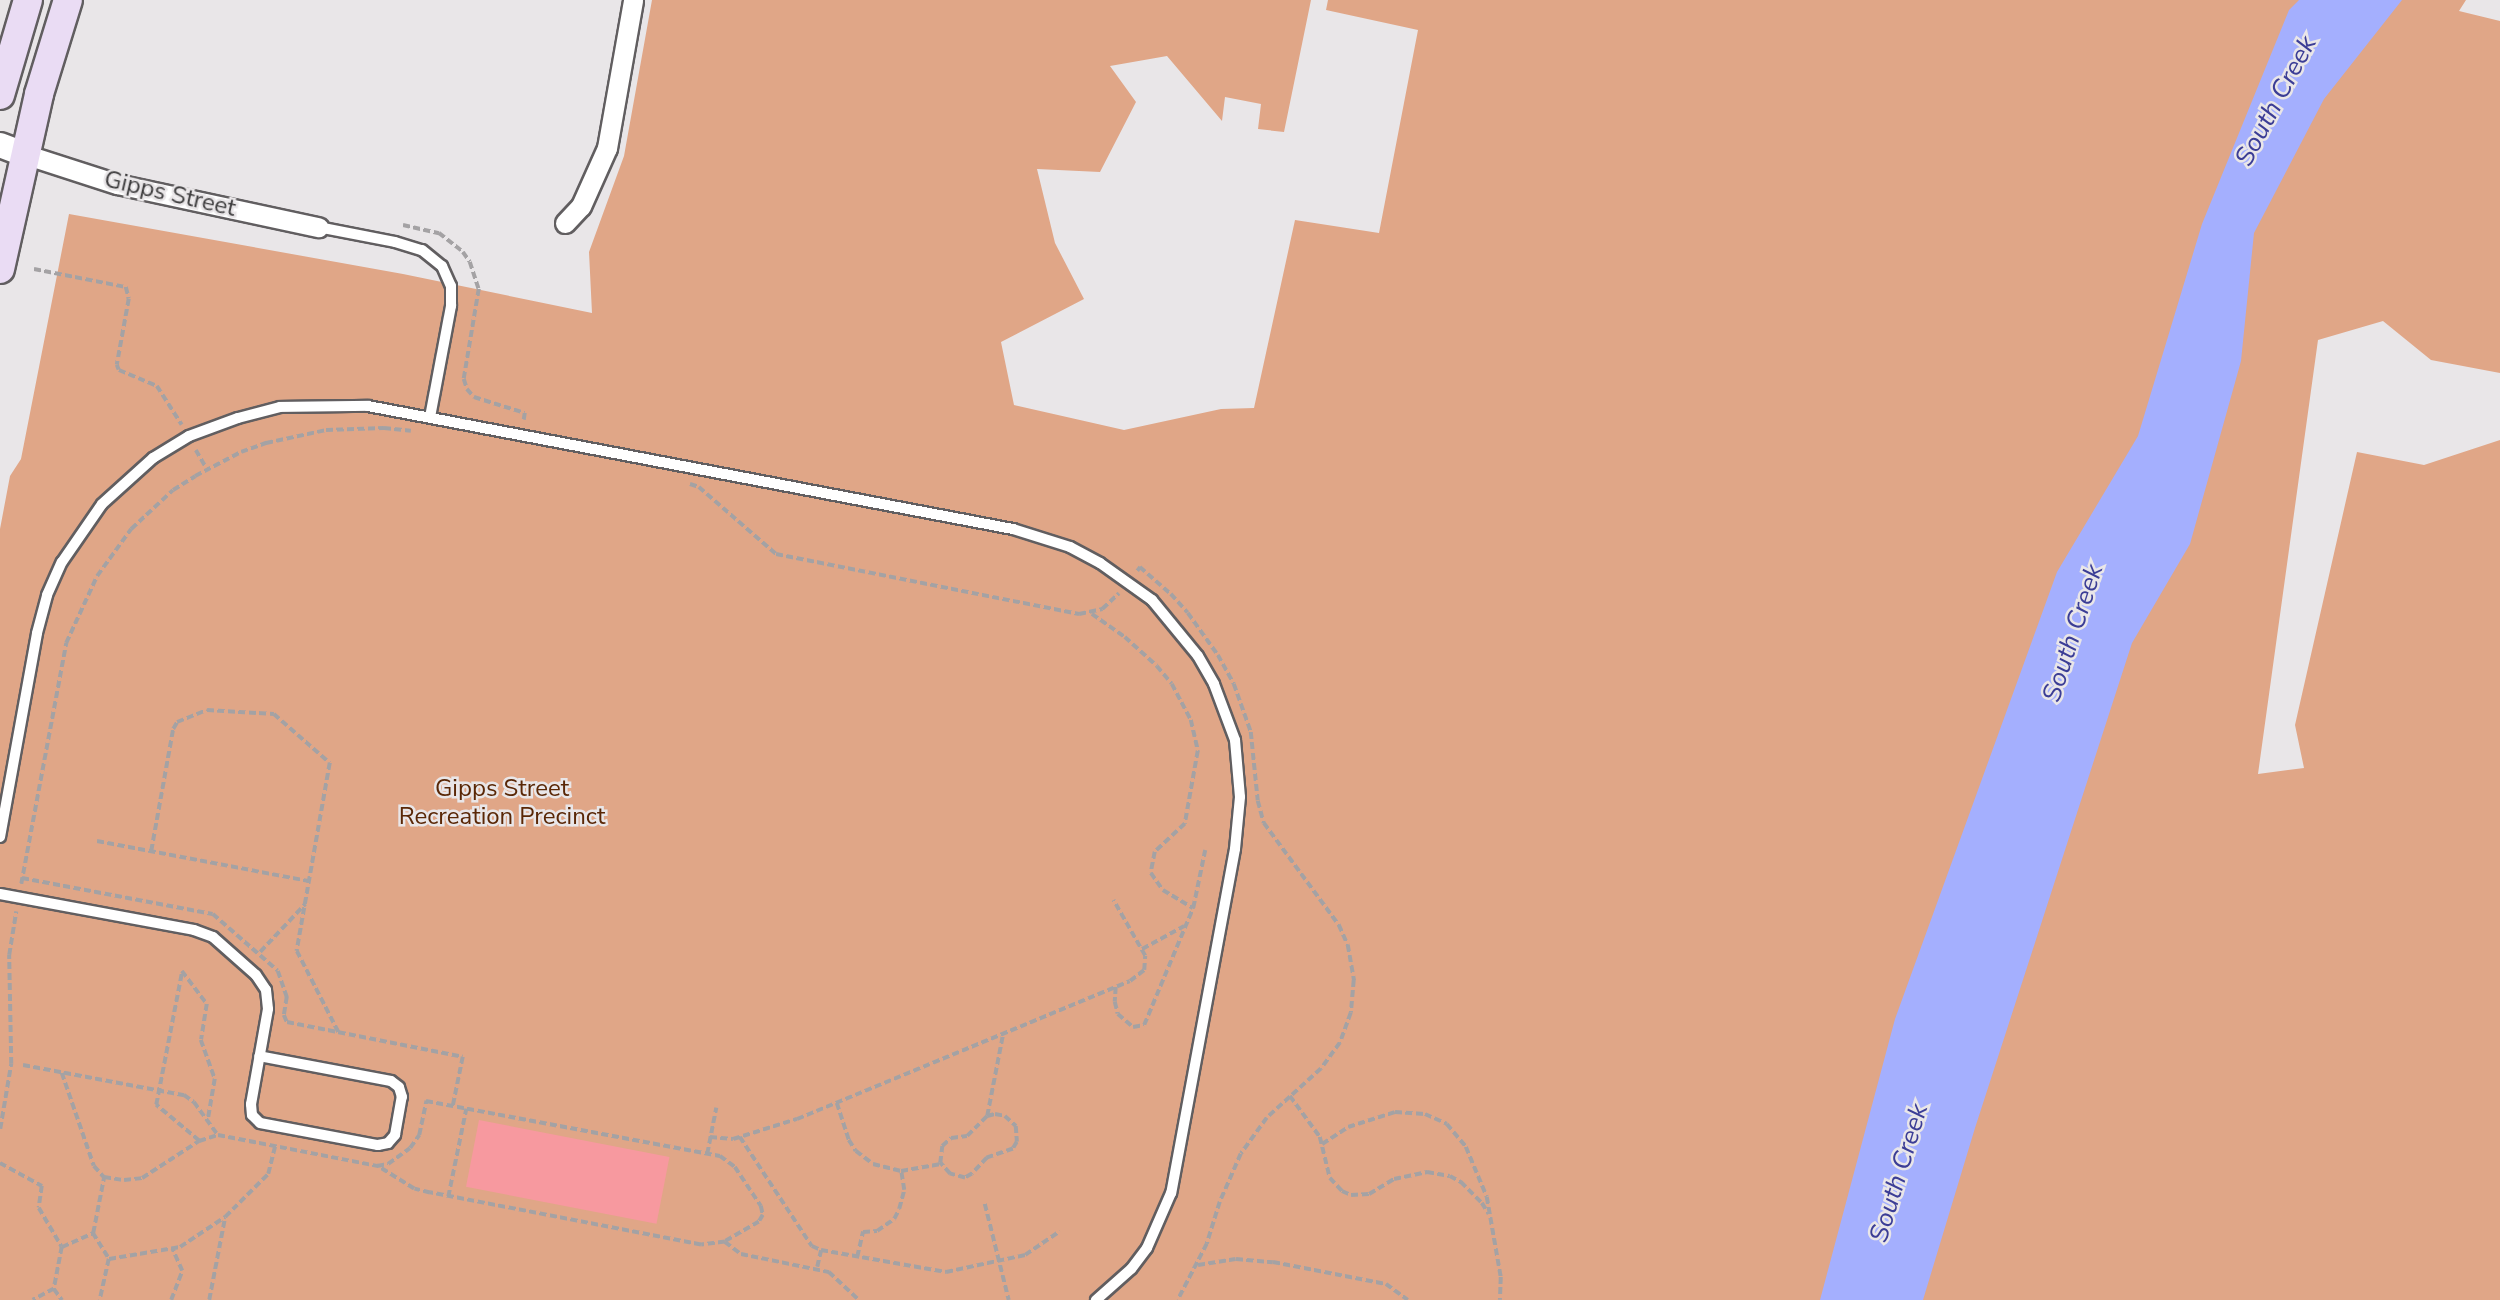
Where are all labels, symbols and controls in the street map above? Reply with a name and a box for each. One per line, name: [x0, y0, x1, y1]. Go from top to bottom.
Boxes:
water label: South Creek: [2229, 31, 2323, 171]
street label: Gipps Street: [101, 165, 239, 223]
water label: South Creek: [2036, 560, 2110, 706]
park label: Gipps Street Recreation Precinct: [399, 775, 605, 831]
water label: South Creek: [1863, 1100, 1935, 1246]

